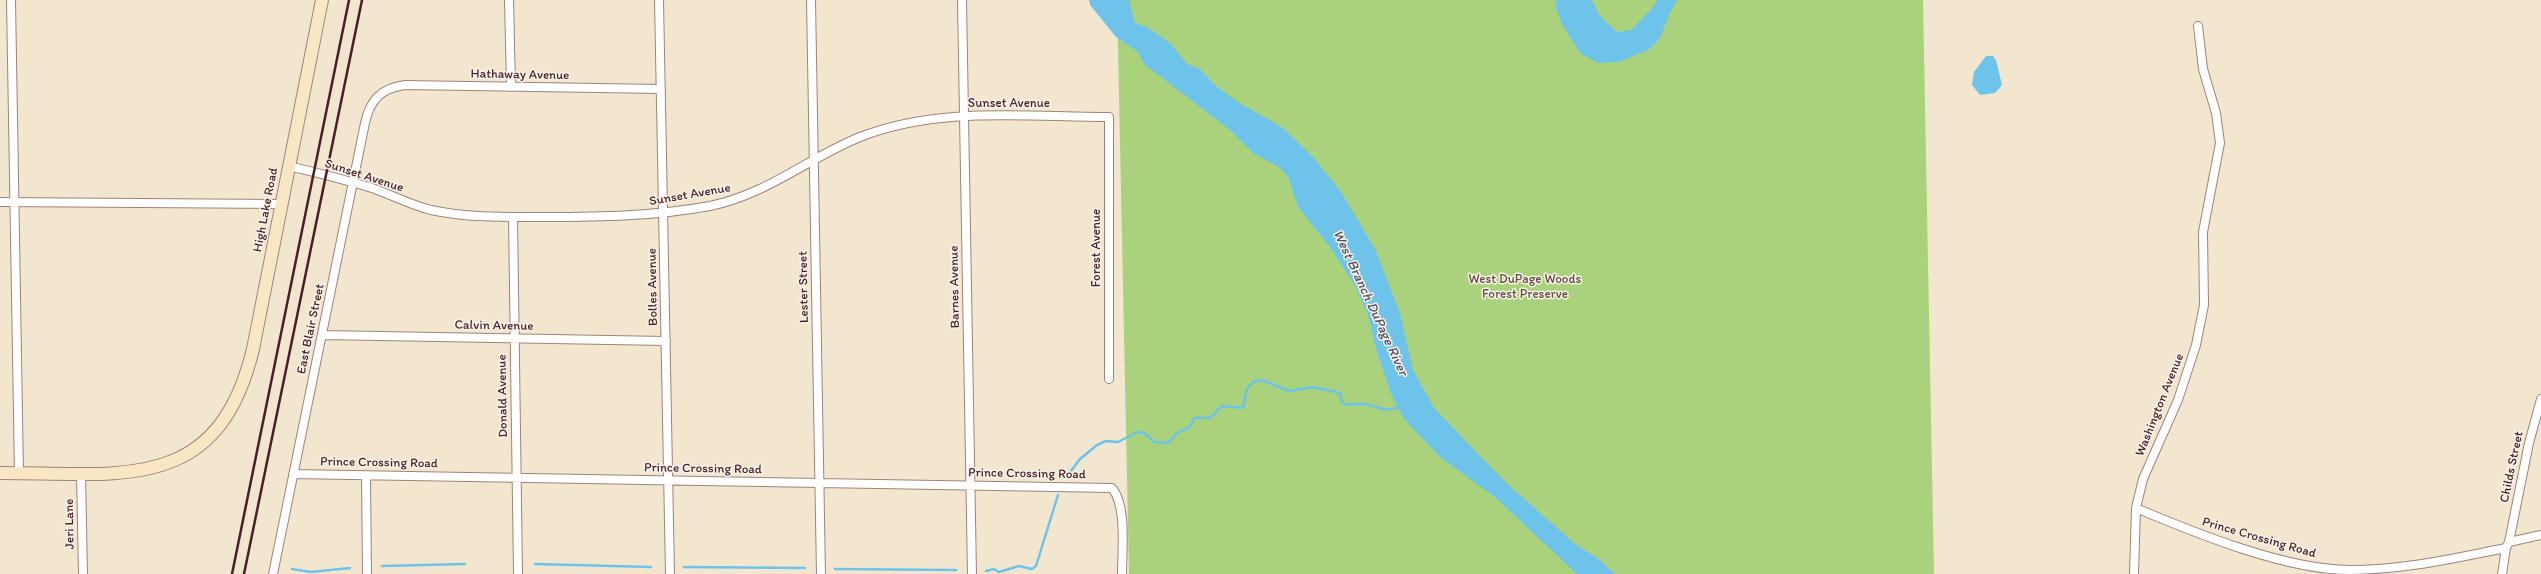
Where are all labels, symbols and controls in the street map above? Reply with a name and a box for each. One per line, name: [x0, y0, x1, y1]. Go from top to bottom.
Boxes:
street label: Hathaway Avenue: [470, 66, 570, 84]
street label: Sunset Avenue: [968, 96, 1050, 112]
street label: Sunset Avenue: [322, 156, 406, 196]
street label: High Lake Road: [250, 166, 282, 254]
street label: Sunset Avenue: [648, 180, 732, 210]
street label: Forest Avenue: [1089, 209, 1105, 287]
water label: West Branch DuPage River: [1329, 227, 1411, 379]
street label: Barnes Avenue: [946, 245, 964, 329]
street label: Bolles Avenue: [645, 248, 661, 326]
street label: Lester Street: [796, 251, 812, 323]
park label: West DuPage Woods Forest Preserve: [1469, 272, 1581, 303]
street label: East Blair Street: [294, 282, 328, 376]
street label: Calvin Avenue: [454, 318, 534, 334]
street label: Washington Avenue: [2132, 351, 2188, 459]
street label: Donald Avenue: [494, 354, 512, 438]
street label: Childs Street: [2497, 430, 2527, 504]
street label: Prince Crossing Road: [320, 454, 438, 472]
street label: Prince Crossing Road: [644, 460, 762, 478]
street label: Prince Crossing Road: [968, 465, 1086, 483]
street label: Jeri Lane: [62, 498, 78, 550]
street label: Prince Crossing Road: [2200, 514, 2318, 562]

